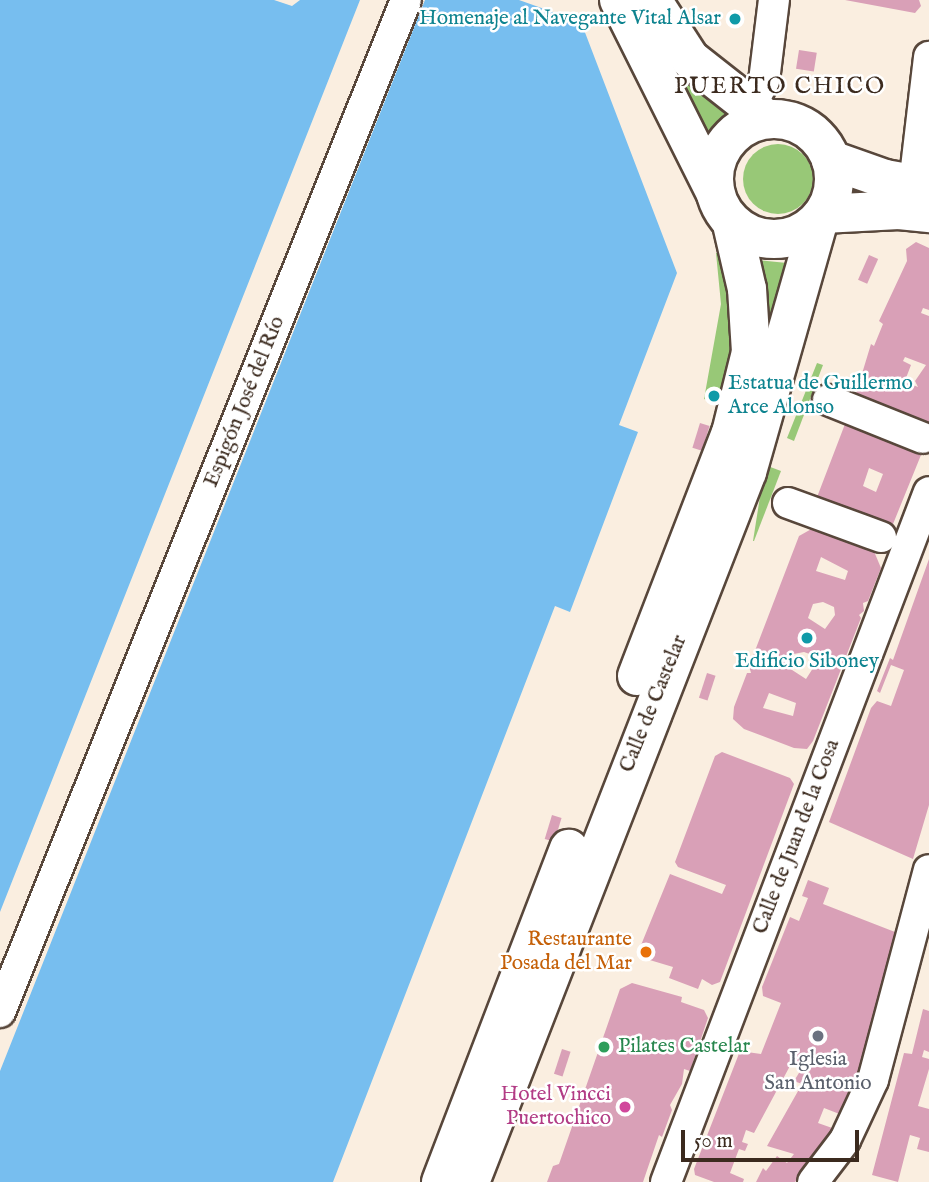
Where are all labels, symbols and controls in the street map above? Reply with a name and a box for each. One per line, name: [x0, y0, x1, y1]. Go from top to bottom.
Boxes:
place label: Homenaje al Navegante Vital Alsar: [419, 6, 721, 32]
marker: Homenaje al Navegante Vital Alsar: [727, 11, 743, 27]
district label: PUERTO CHICO: [676, 73, 884, 101]
street label: Espigón José del Río: [199, 313, 291, 491]
place label: Estatua de Guillermo Arce Alonso: [728, 371, 913, 421]
marker: Estatua de Guillermo Arce Alonso: [706, 388, 722, 404]
marker: Edificio Siboney: [799, 630, 815, 646]
street label: Calle de Castelar: [615, 632, 693, 776]
place label: Edificio Siboney: [735, 649, 879, 675]
street label: Calle de Juan de la Cosa: [748, 736, 846, 938]
place label: Restaurante Posada del Mar: [500, 927, 632, 977]
marker: Restaurante Posada del Mar: [638, 944, 654, 960]
marker: Iglesia San Antonio: [810, 1028, 826, 1044]
place label: Pilates Castelar: [618, 1034, 750, 1060]
marker: Pilates Castelar: [596, 1039, 612, 1055]
place label: Iglesia San Antonio: [764, 1047, 872, 1097]
place label: Hotel Vincci Puertochico: [501, 1082, 611, 1132]
marker: Hotel Vincci Puertochico: [617, 1099, 633, 1115]
scale bar: [684, 1116, 862, 1160]
text: 50 m: [694, 1128, 733, 1155]

